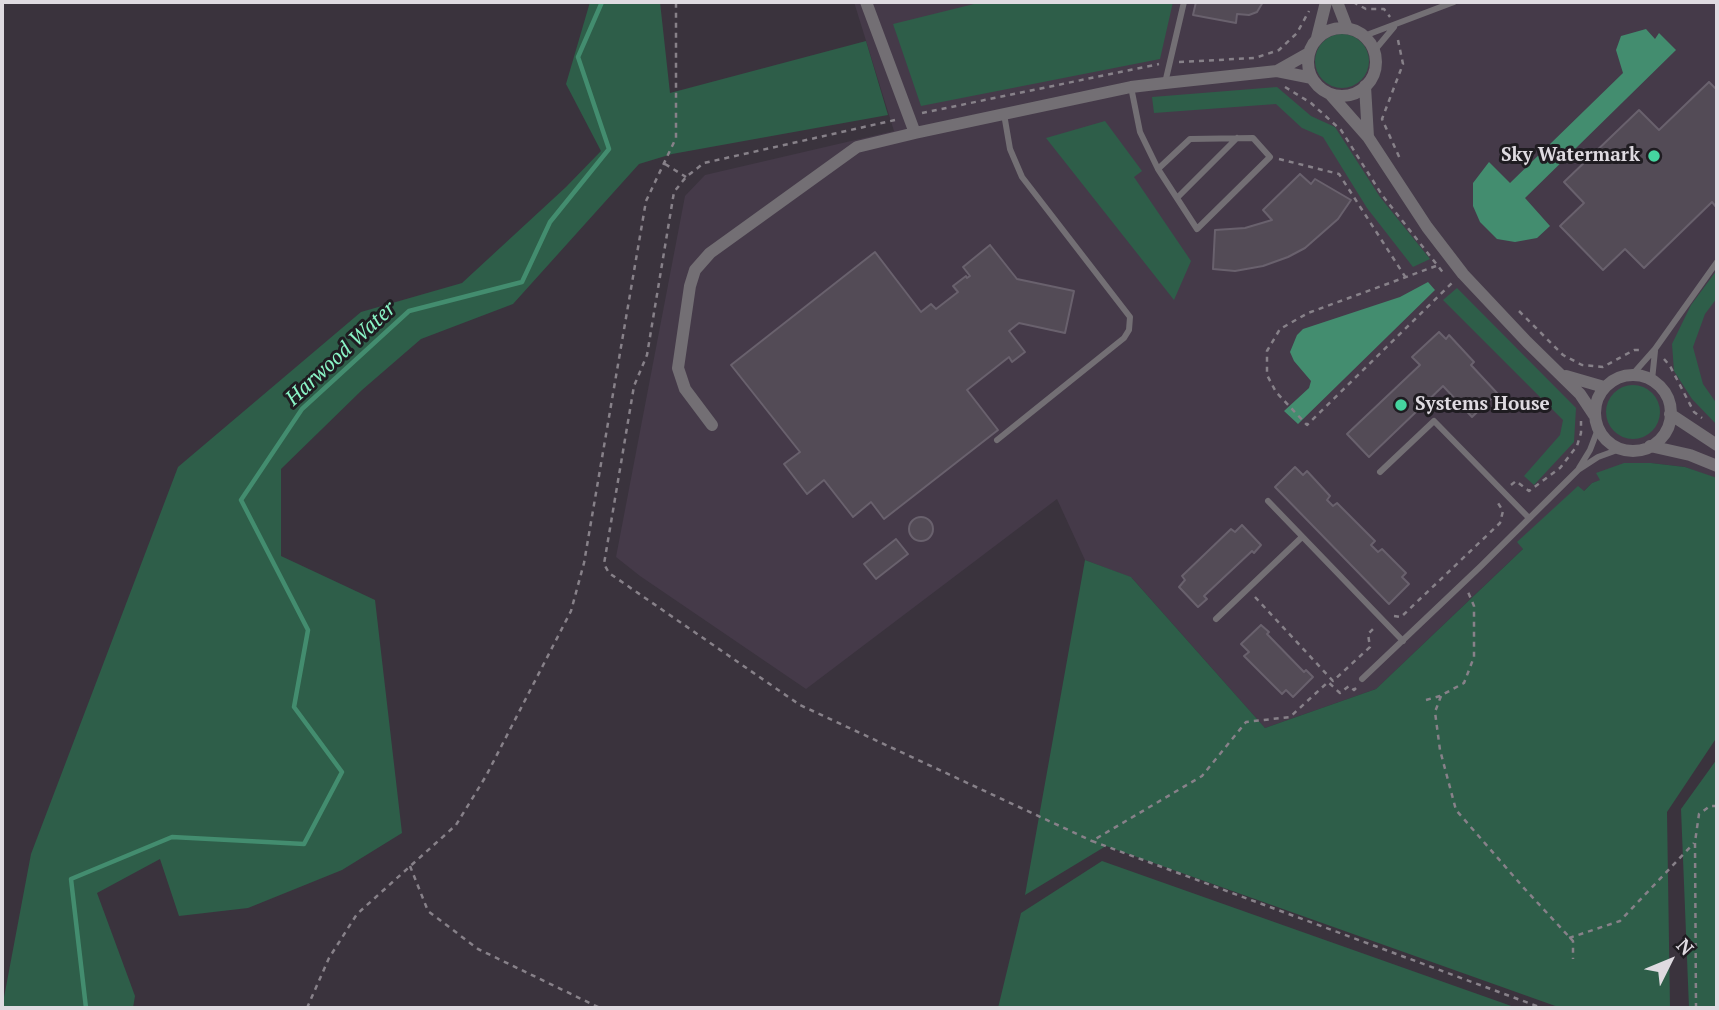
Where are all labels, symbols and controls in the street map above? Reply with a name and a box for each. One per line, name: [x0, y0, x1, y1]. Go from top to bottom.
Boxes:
place label: Sky Watermark: [1501, 145, 1640, 167]
marker: Sky Watermark: [1646, 148, 1662, 164]
water label: Harwood Water: [281, 297, 401, 411]
place label: Systems House: [1415, 394, 1550, 416]
marker: Systems House: [1393, 397, 1409, 413]
north arrow: [1635, 926, 1705, 996]
text: N: [1672, 933, 1700, 960]

